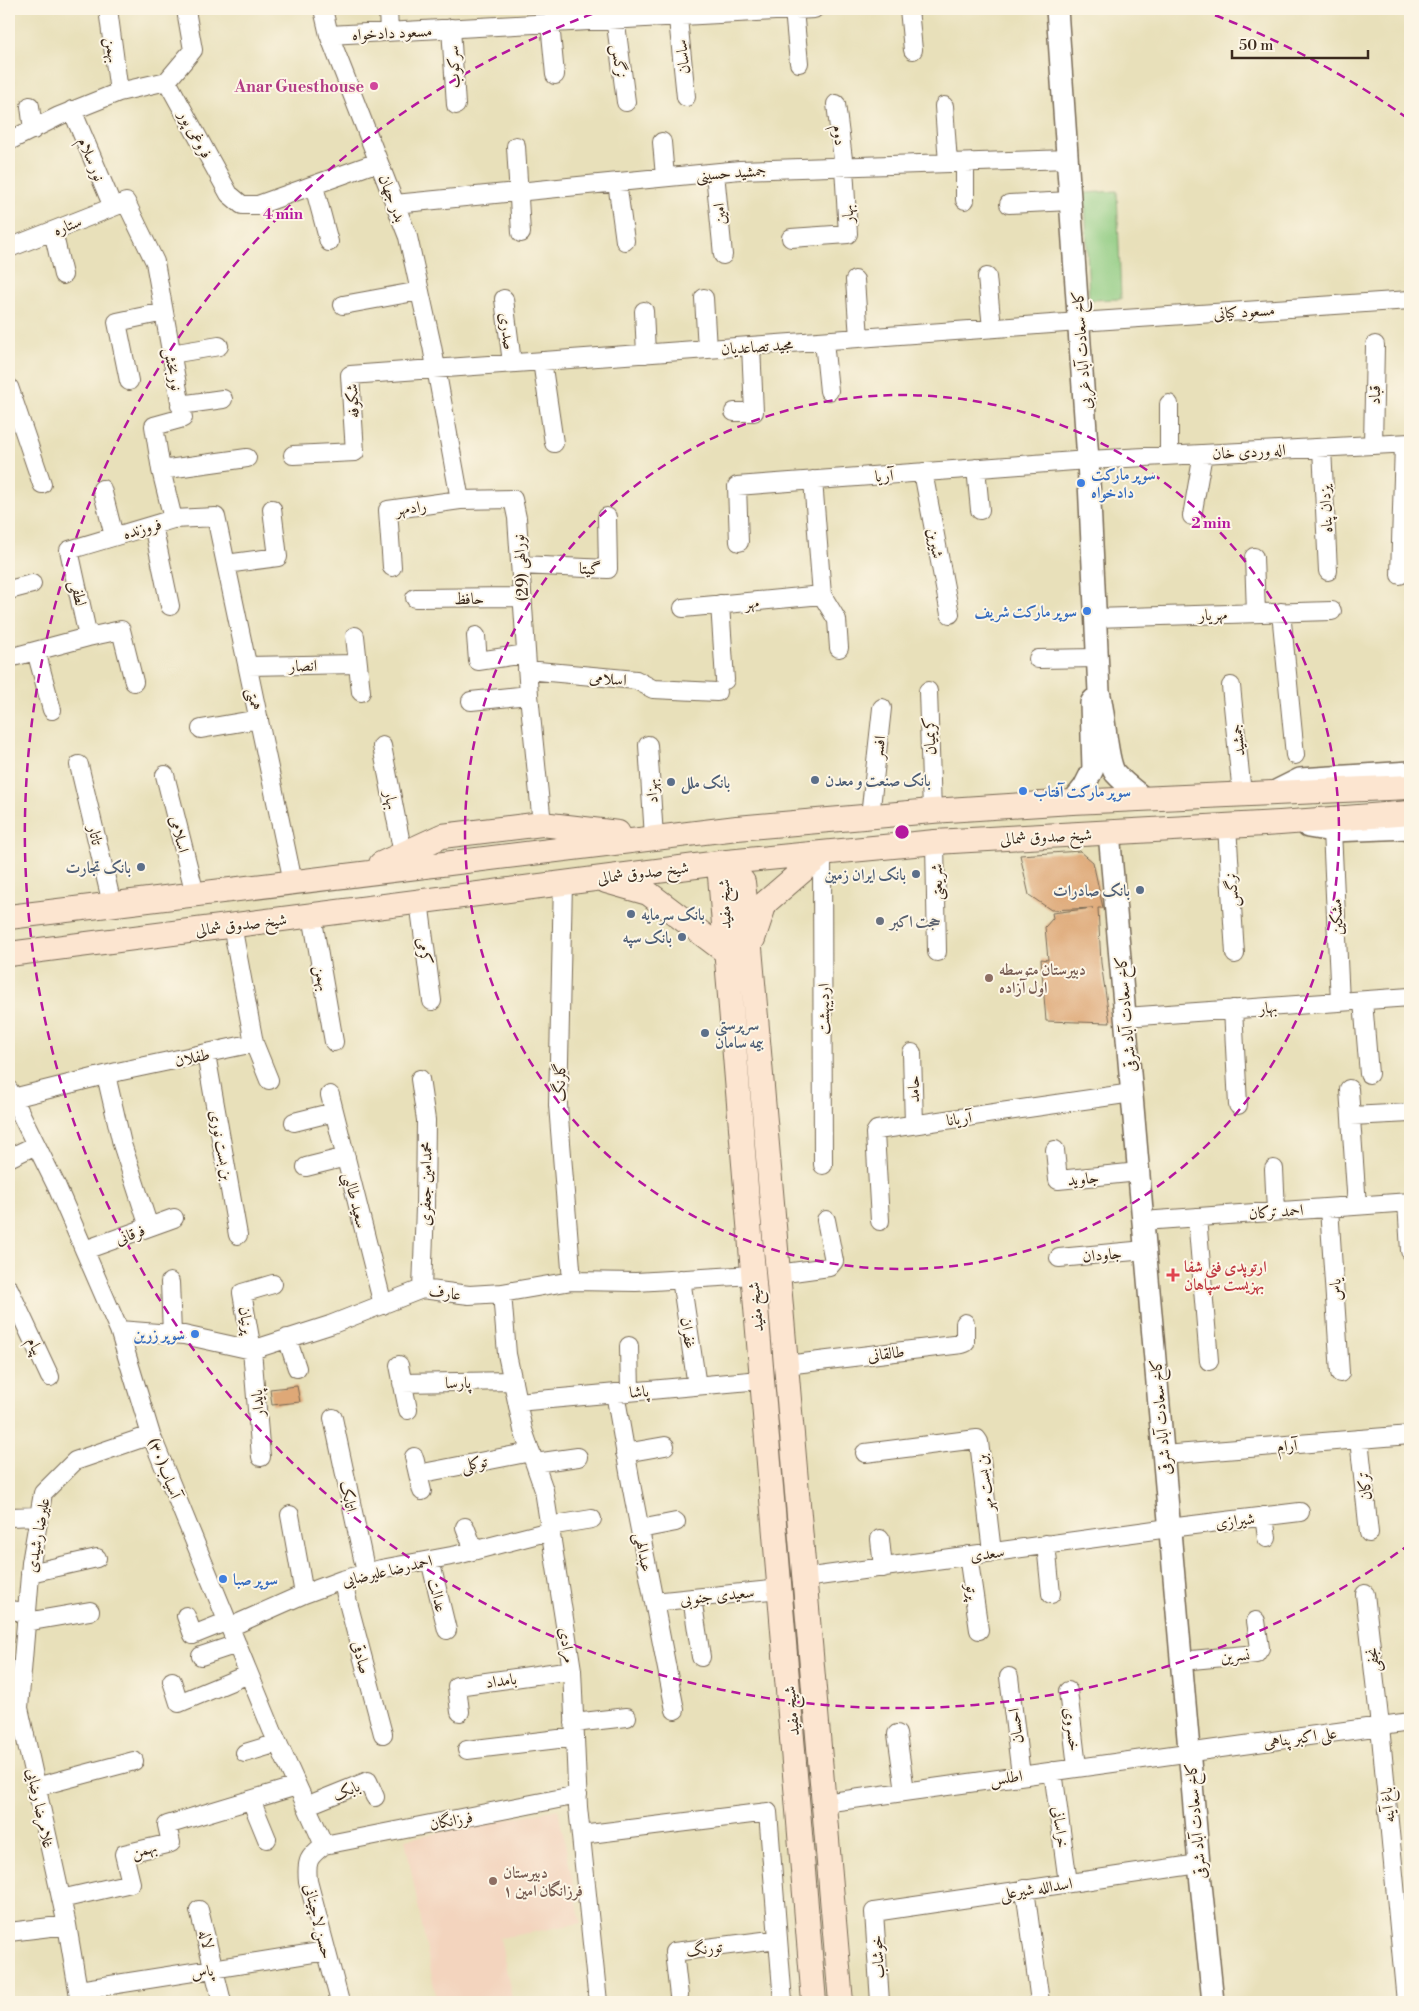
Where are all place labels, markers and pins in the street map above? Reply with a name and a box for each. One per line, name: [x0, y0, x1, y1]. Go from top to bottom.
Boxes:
place label: Anar Guesthouse: [234, 77, 364, 97]
marker: Anar Guesthouse: [368, 80, 380, 92]
place label: سوپر مارکت دادخواه: [1091, 465, 1156, 503]
marker: سوپر مارکت دادخواه: [1075, 477, 1087, 489]
place label: سوپر مارکت شریف: [974, 602, 1077, 623]
marker: سوپر مارکت شریف: [1081, 605, 1093, 617]
place label: بانک صنعت و معدن: [825, 771, 931, 791]
place label: بانک ملل: [681, 773, 730, 794]
marker: بانک صنعت و معدن: [809, 774, 821, 786]
marker: بانک ملل: [665, 776, 677, 788]
place label: سوپر مارکت آفتاب: [1033, 782, 1131, 802]
marker: سوپر مارکت آفتاب: [1017, 785, 1029, 797]
centre of rings: [893, 823, 911, 841]
place label: بانک تجارت: [65, 858, 131, 878]
marker: بانک تجارت: [135, 861, 147, 873]
place label: بانک ایران زمین: [824, 865, 906, 885]
marker: بانک ایران زمین: [910, 868, 922, 880]
place label: بانک صادرات: [1053, 881, 1130, 901]
marker: بانک صادرات: [1134, 884, 1146, 896]
place label: بانک سرمایه: [641, 905, 705, 926]
marker: بانک سرمایه: [625, 908, 637, 920]
place label: حجت اکبر: [888, 912, 941, 932]
marker: حجت اکبر: [874, 915, 886, 927]
place label: بانک سپه: [623, 928, 672, 949]
marker: بانک سپه: [676, 931, 688, 943]
place label: دبیرستان متوسطه اول آزاده: [999, 960, 1086, 998]
marker: دبیرستان متوسطه اول آزاده: [983, 972, 995, 984]
place label: سرپرستی بیمه سامان: [715, 1015, 764, 1053]
marker: سرپرستی بیمه سامان: [699, 1027, 711, 1039]
place label: ارتوپدی فنی شفا بهزیست سپاهان: [1184, 1257, 1267, 1296]
marker: ارتوپدی فنی شفا بهزیست سپاهان: [1166, 1268, 1180, 1282]
place label: سوپر زرین: [133, 1325, 185, 1345]
marker: سوپر زرین: [189, 1328, 201, 1340]
place label: سوپر صبا: [233, 1570, 278, 1590]
marker: سوپر صبا: [217, 1573, 229, 1585]
place label: دبیرستان فرزانگان امین ۱: [503, 1863, 583, 1901]
marker: دبیرستان فرزانگان امین ۱: [487, 1875, 499, 1887]

